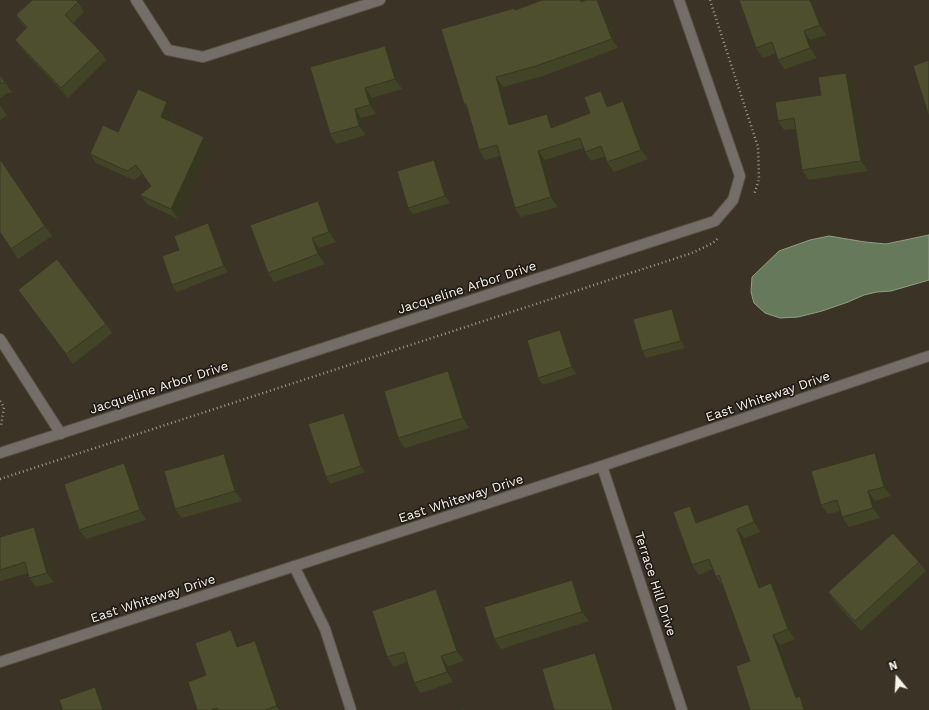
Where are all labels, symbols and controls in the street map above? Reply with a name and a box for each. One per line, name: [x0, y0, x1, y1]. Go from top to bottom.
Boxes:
street label: Jacqueline Arbor Drive: [396, 258, 538, 318]
street label: Jacqueline Arbor Drive: [88, 358, 230, 418]
street label: East Whiteway Drive: [704, 368, 832, 426]
street label: East Whiteway Drive: [397, 471, 525, 527]
street label: Terrace Hill Drive: [631, 530, 679, 638]
street label: East Whiteway Drive: [89, 571, 217, 627]
north arrow: [877, 658, 917, 698]
text: N: [887, 659, 899, 674]

